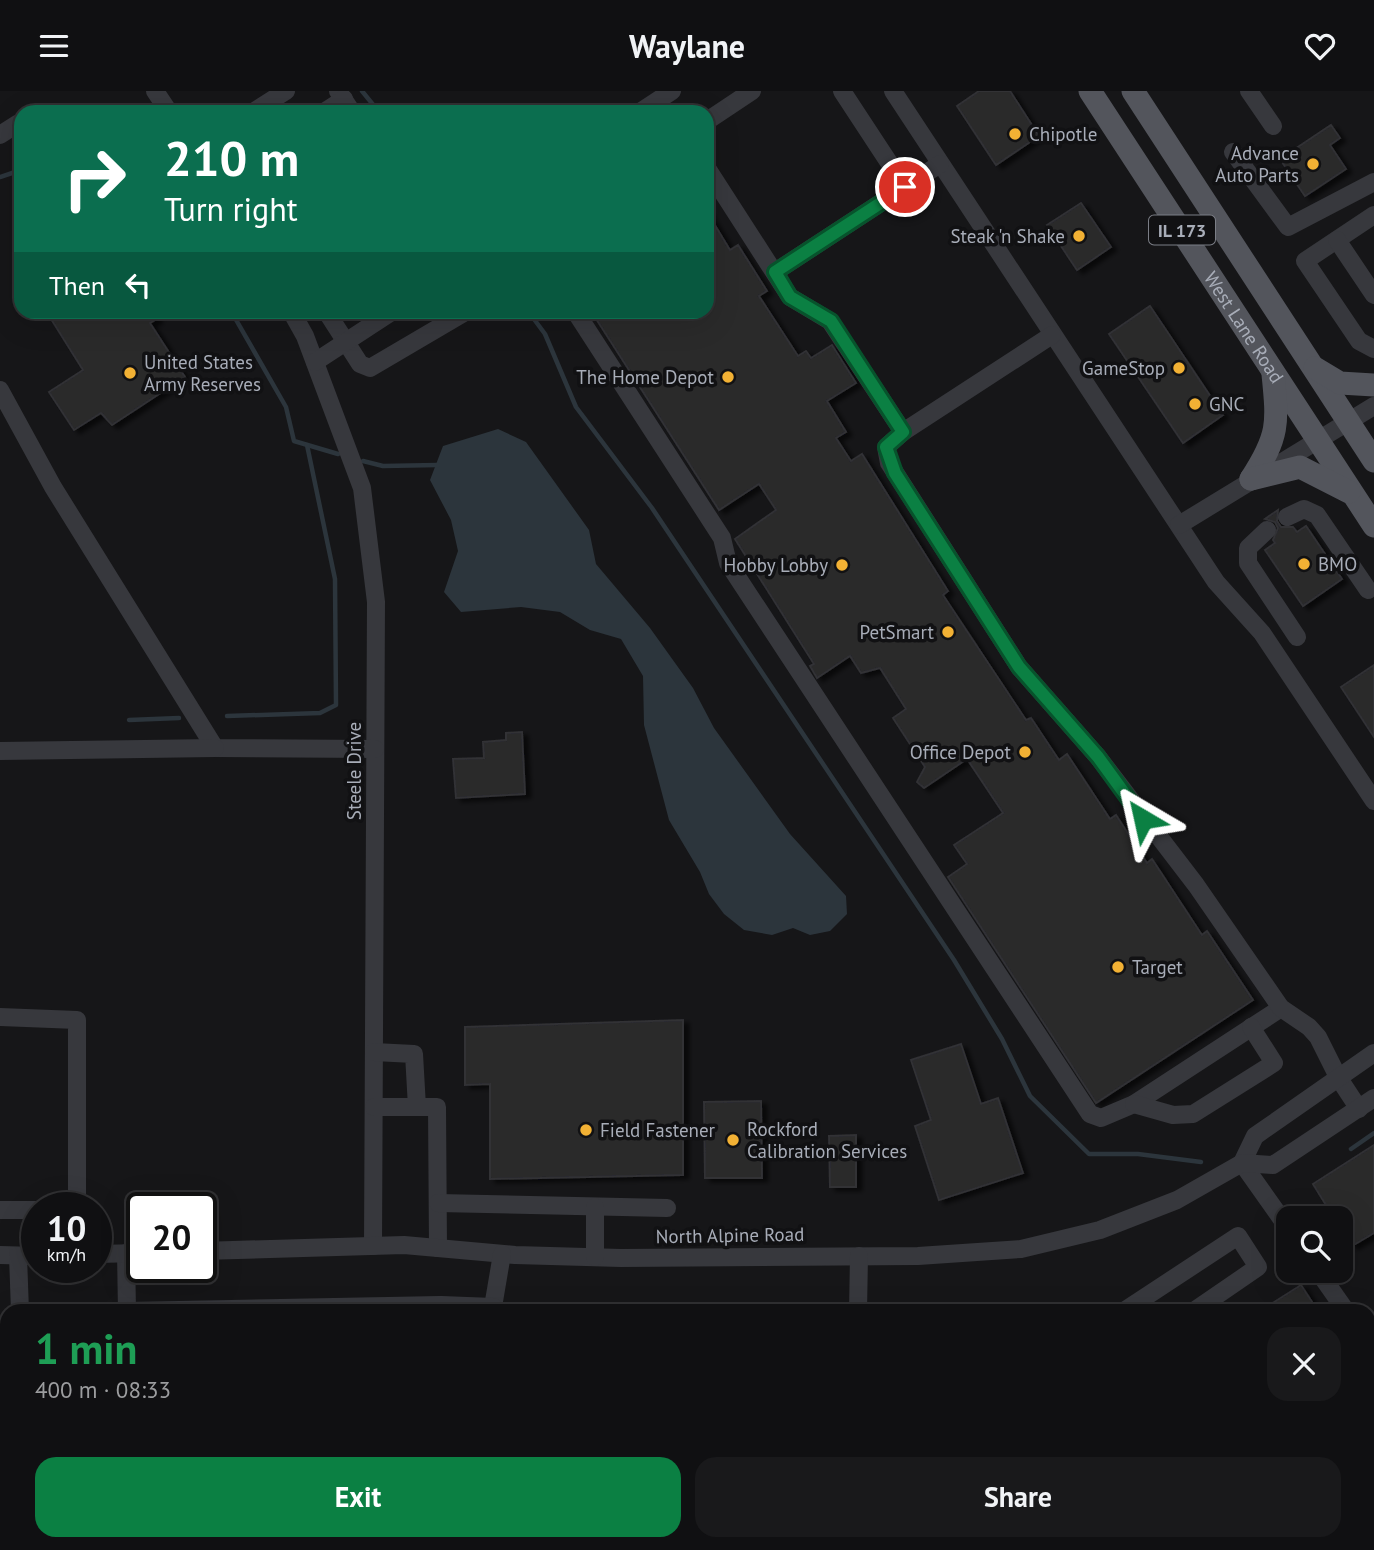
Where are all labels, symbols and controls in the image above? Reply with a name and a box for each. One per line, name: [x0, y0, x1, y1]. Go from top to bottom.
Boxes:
text: Waylane: [629, 25, 745, 67]
icon: menu: [35, 27, 73, 65]
icon: heart: [1301, 27, 1339, 65]
place label: Chipotle: [1029, 122, 1097, 146]
text: 210 m: [164, 126, 299, 190]
marker: Chipotle: [1007, 126, 1023, 142]
icon: right: [49, 133, 140, 224]
place label: Advance Auto Parts: [1215, 141, 1299, 187]
marker: Advance Auto Parts: [1305, 156, 1321, 172]
pin: [875, 157, 935, 217]
icon: arrive: [886, 168, 924, 206]
text: Turn right: [164, 188, 298, 230]
road number: IL 173: [1149, 215, 1215, 245]
place label: Steak 'n Shake: [950, 224, 1065, 248]
marker: Steak 'n Shake: [1071, 228, 1087, 244]
icon: left: [119, 266, 157, 304]
street label: West Lane Road: [1199, 267, 1289, 387]
text: Then: [49, 269, 105, 302]
place label: United States Army Reserves: [144, 350, 261, 396]
place label: GameStop: [1082, 356, 1165, 380]
marker: GameStop: [1171, 360, 1187, 376]
marker: United States Army Reserves: [122, 365, 138, 381]
place label: The Home Depot: [576, 365, 715, 389]
marker: The Home Depot: [720, 369, 736, 385]
place label: GNC: [1209, 392, 1244, 416]
marker: GNC: [1187, 396, 1203, 412]
place label: BMO: [1318, 552, 1357, 576]
place label: Hobby Lobby: [723, 553, 828, 577]
marker: BMO: [1296, 556, 1312, 572]
marker: Hobby Lobby: [834, 557, 850, 573]
place label: PetSmart: [860, 620, 935, 644]
marker: PetSmart: [940, 624, 956, 640]
street label: Steele Drive: [342, 722, 366, 820]
place label: Office Depot: [910, 740, 1012, 764]
marker: Office Depot: [1017, 744, 1033, 760]
position arrow: [1106, 782, 1180, 856]
place label: Target: [1132, 955, 1183, 979]
marker: Target: [1110, 959, 1126, 975]
place label: Rockford Calibration Services: [747, 1117, 907, 1163]
place label: Field Fastener: [600, 1118, 716, 1142]
marker: Field Fastener: [578, 1122, 594, 1138]
marker: Rockford Calibration Services: [725, 1132, 741, 1148]
speed limit sign: 20: [126, 1192, 217, 1283]
text: 10: [47, 1205, 86, 1251]
map controls: [1276, 1206, 1353, 1283]
button: search: [1276, 1206, 1353, 1283]
street label: North Alpine Road: [655, 1222, 805, 1248]
text: km/h: [47, 1243, 86, 1266]
text: 1 min: [35, 1321, 137, 1376]
button: close: [1267, 1327, 1341, 1401]
text: 400 m · 08:33: [35, 1375, 171, 1404]
button: Exit: [35, 1457, 681, 1537]
button: Share: [695, 1457, 1341, 1537]

